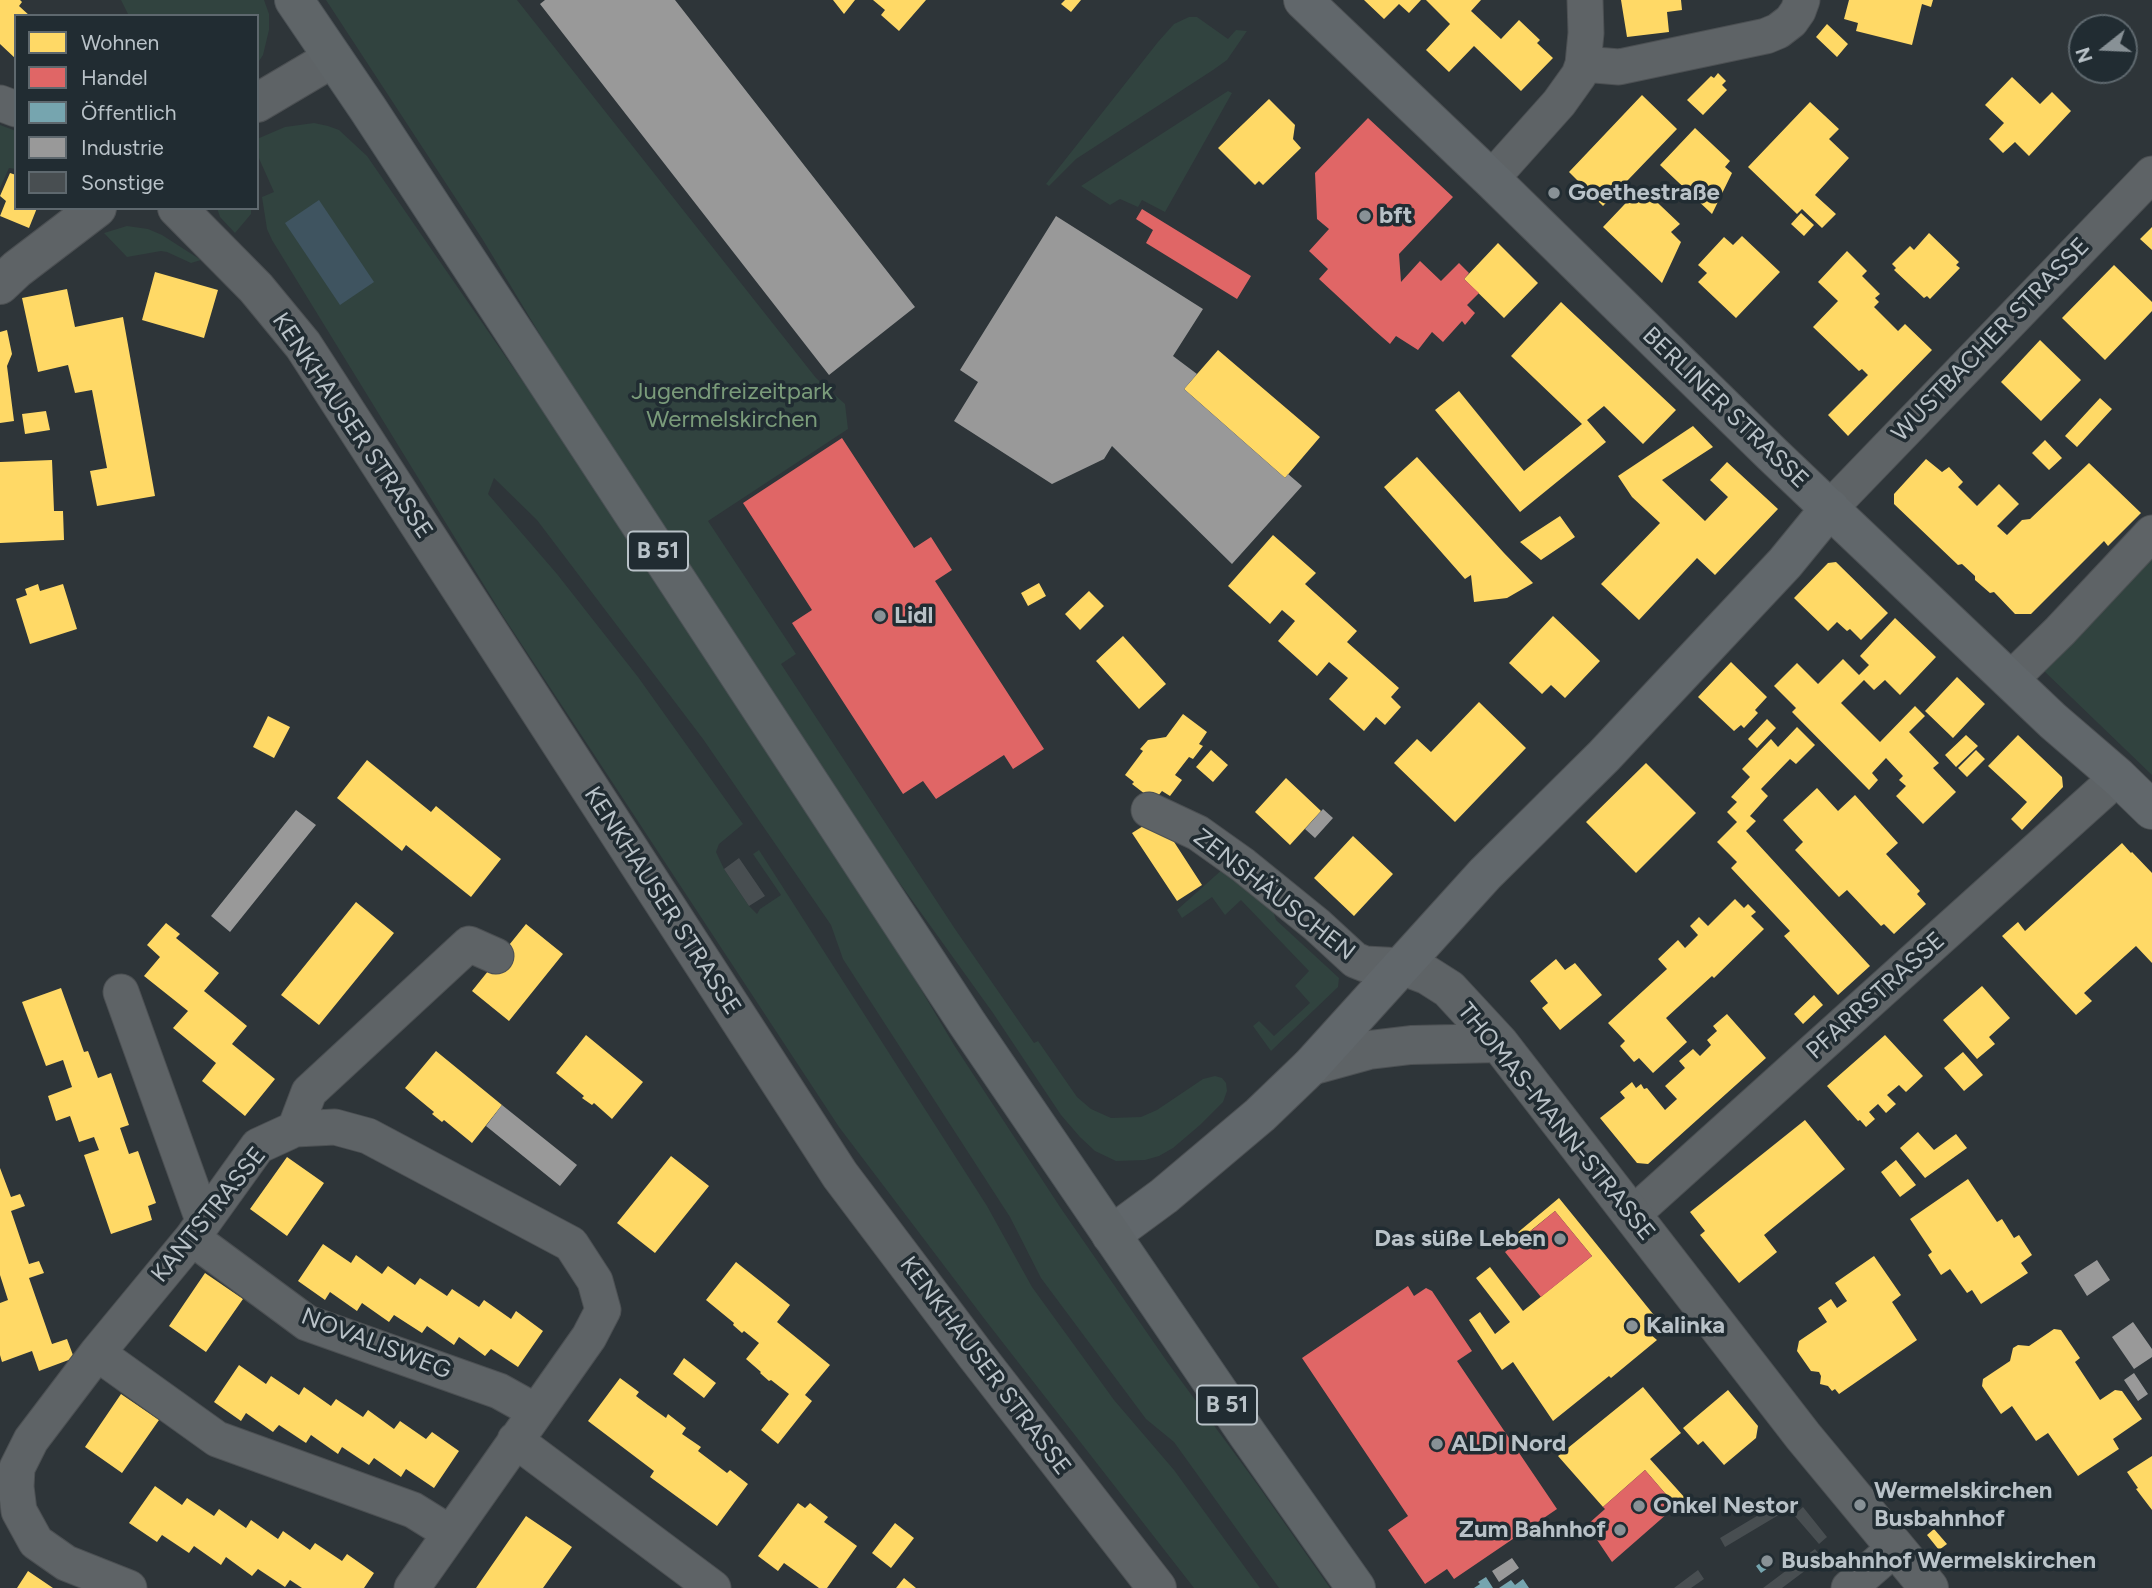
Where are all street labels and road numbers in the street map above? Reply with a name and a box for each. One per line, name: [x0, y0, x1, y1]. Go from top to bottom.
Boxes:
street label: WUSTBACHER STRASSE: [1886, 232, 2096, 448]
street label: KENKHAUSER STRASSE: [266, 308, 438, 544]
street label: BERLINER STRASSE: [1636, 321, 1814, 495]
road number: B 51: [628, 531, 688, 570]
street label: KENKHAUSER STRASSE: [577, 782, 747, 1020]
street label: ZENSHÄUSCHEN: [1188, 823, 1360, 967]
street label: PFARRSTRASSE: [1801, 926, 1951, 1066]
street label: THOMAS-MANN-STRASSE: [1451, 997, 1661, 1247]
street label: KANTSTRASSE: [146, 1142, 272, 1288]
street label: KENKHAUSER STRASSE: [893, 1251, 1077, 1481]
street label: NOVALISWEG: [297, 1302, 455, 1386]
road number: B 51: [1197, 1386, 1257, 1424]

